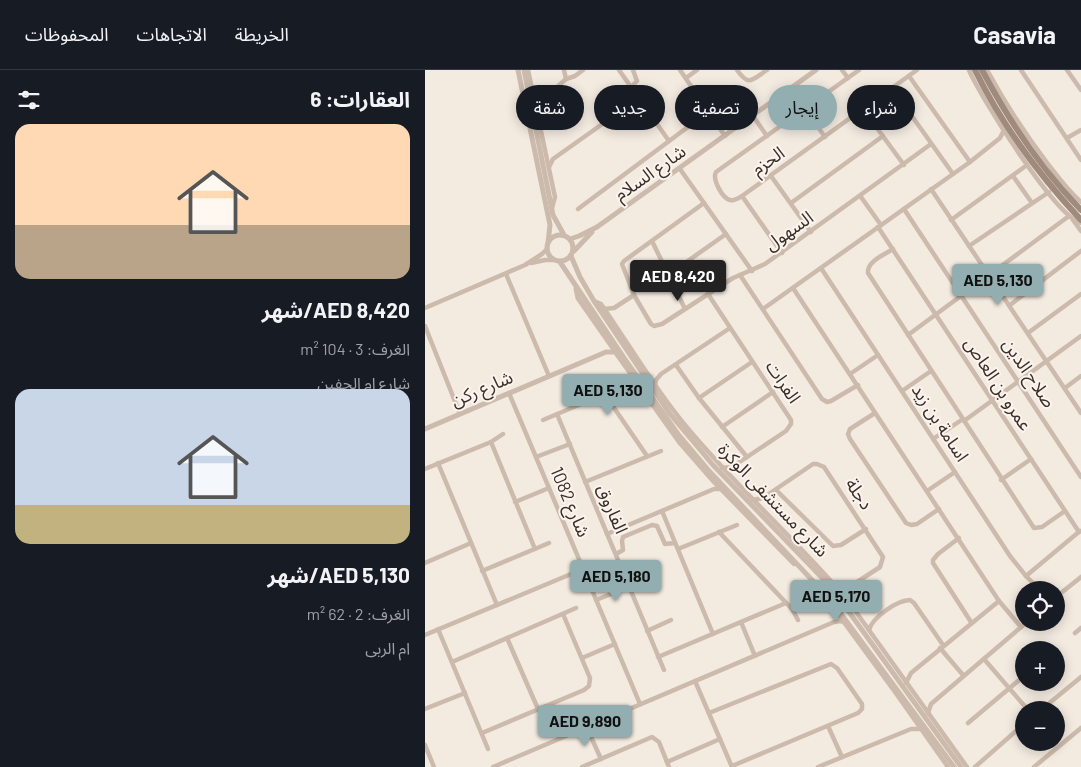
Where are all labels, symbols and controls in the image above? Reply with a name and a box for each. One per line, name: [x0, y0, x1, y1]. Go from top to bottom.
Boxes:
text: Casavia: [973, 20, 1056, 49]
text: المحفوظات: [25, 23, 109, 45]
text: الاتجاهات: [137, 23, 207, 45]
text: الخريطة: [235, 23, 289, 45]
chip: شقة: [516, 85, 584, 130]
chip: جديد: [594, 85, 665, 130]
chip: تصفية: [675, 85, 758, 130]
chip: إيجار: [768, 85, 837, 130]
chip: شراء: [847, 85, 915, 130]
icon: filters: [15, 86, 43, 114]
text: العقارات: 6: [310, 86, 410, 111]
street label: شارع السلام: [609, 140, 692, 208]
street label: الحزم: [747, 141, 791, 183]
icon: home: [168, 157, 258, 247]
street label: السهول: [760, 206, 818, 256]
pin: AED 8,420: [621, 260, 735, 302]
pin: AED 5,130: [941, 264, 1055, 306]
text: AED 8,420: [641, 266, 715, 285]
text: AED 5,130: [963, 270, 1033, 289]
text: AED 8,420/شهر: [262, 297, 410, 322]
street label: عمرو بن العاص: [960, 333, 1037, 435]
street label: صلاح الدين: [996, 333, 1061, 413]
text: الغرف: 3 · 104 m²: [300, 339, 410, 358]
street label: الفرات: [761, 356, 806, 408]
street label: شارع ركن: [447, 365, 517, 415]
text: شارع ام الحفين: [317, 373, 410, 392]
pin: AED 5,130: [551, 374, 665, 416]
text: AED 5,130: [573, 380, 643, 399]
street label: اسامة بن زيد: [907, 380, 974, 466]
icon: home: [168, 422, 258, 512]
street label: شارع مستشفى الوكرة: [711, 438, 834, 564]
street label: شارع 1082: [543, 463, 596, 542]
street label: دجلة: [841, 473, 878, 513]
street label: الفاروق: [592, 481, 633, 537]
pin: AED 5,180: [559, 560, 673, 602]
text: AED 5,130/شهر: [268, 562, 410, 587]
text: AED 5,180: [581, 566, 651, 585]
pin: AED 5,170: [779, 580, 893, 622]
map controls: [1015, 581, 1065, 751]
button: locate: [1015, 581, 1065, 631]
text: AED 5,170: [802, 586, 870, 605]
text: الغرف: 2 · 62 m²: [307, 604, 410, 623]
text: ام الربى: [365, 638, 410, 657]
button: +: [1015, 641, 1065, 691]
button: −: [1015, 701, 1065, 751]
pin: AED 9,890: [528, 704, 642, 747]
text: AED 9,890: [549, 711, 621, 730]

